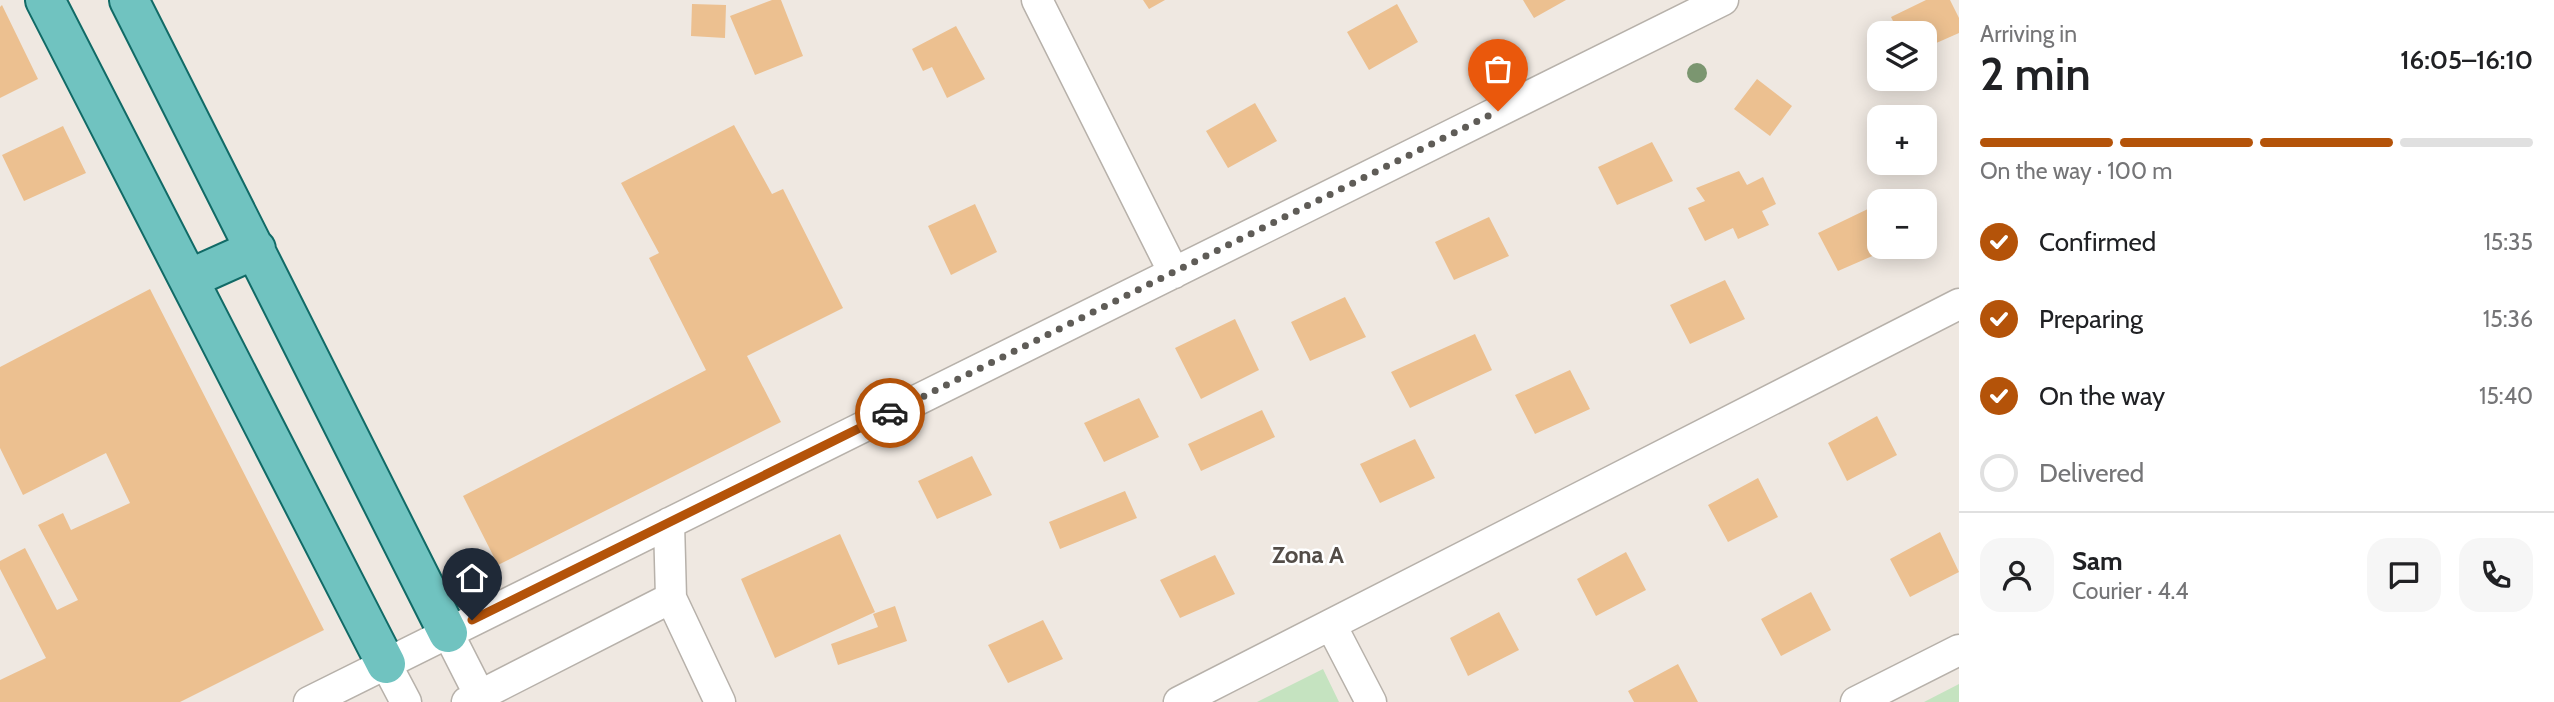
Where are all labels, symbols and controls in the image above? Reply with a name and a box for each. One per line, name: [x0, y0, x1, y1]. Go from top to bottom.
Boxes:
text: Arriving in: [1980, 20, 2077, 48]
map controls: [1867, 21, 1937, 259]
button: layers: [1867, 21, 1937, 91]
pin: [1468, 39, 1528, 111]
text: 16:05–16:10: [2400, 44, 2533, 76]
text: 2 min: [1980, 46, 2091, 102]
icon: bag: [1479, 50, 1517, 88]
button: +: [1867, 105, 1937, 175]
text: On the way · 100 m: [1980, 157, 2172, 185]
button: −: [1867, 189, 1937, 259]
icon: check: [1980, 223, 2018, 261]
text: Confirmed: [2039, 226, 2156, 258]
text: 15:35: [2483, 228, 2533, 256]
icon: check: [1980, 300, 2018, 338]
text: Preparing: [2039, 303, 2143, 335]
text: 15:36: [2483, 305, 2533, 333]
icon: check: [1980, 377, 2018, 415]
courier: [855, 378, 925, 448]
text: On the way: [2039, 380, 2165, 412]
text: 15:40: [2479, 382, 2533, 410]
icon: car: [871, 394, 909, 432]
text: Delivered: [2039, 457, 2144, 489]
button: person: [1980, 538, 2054, 612]
button: chat: [2367, 538, 2441, 612]
button: phone: [2459, 538, 2533, 612]
district label: Zona A: [1272, 540, 1344, 569]
text: Sam: [2072, 545, 2123, 577]
pin: [442, 548, 502, 620]
icon: home: [453, 559, 491, 597]
text: Courier · 4.4: [2072, 577, 2189, 605]

